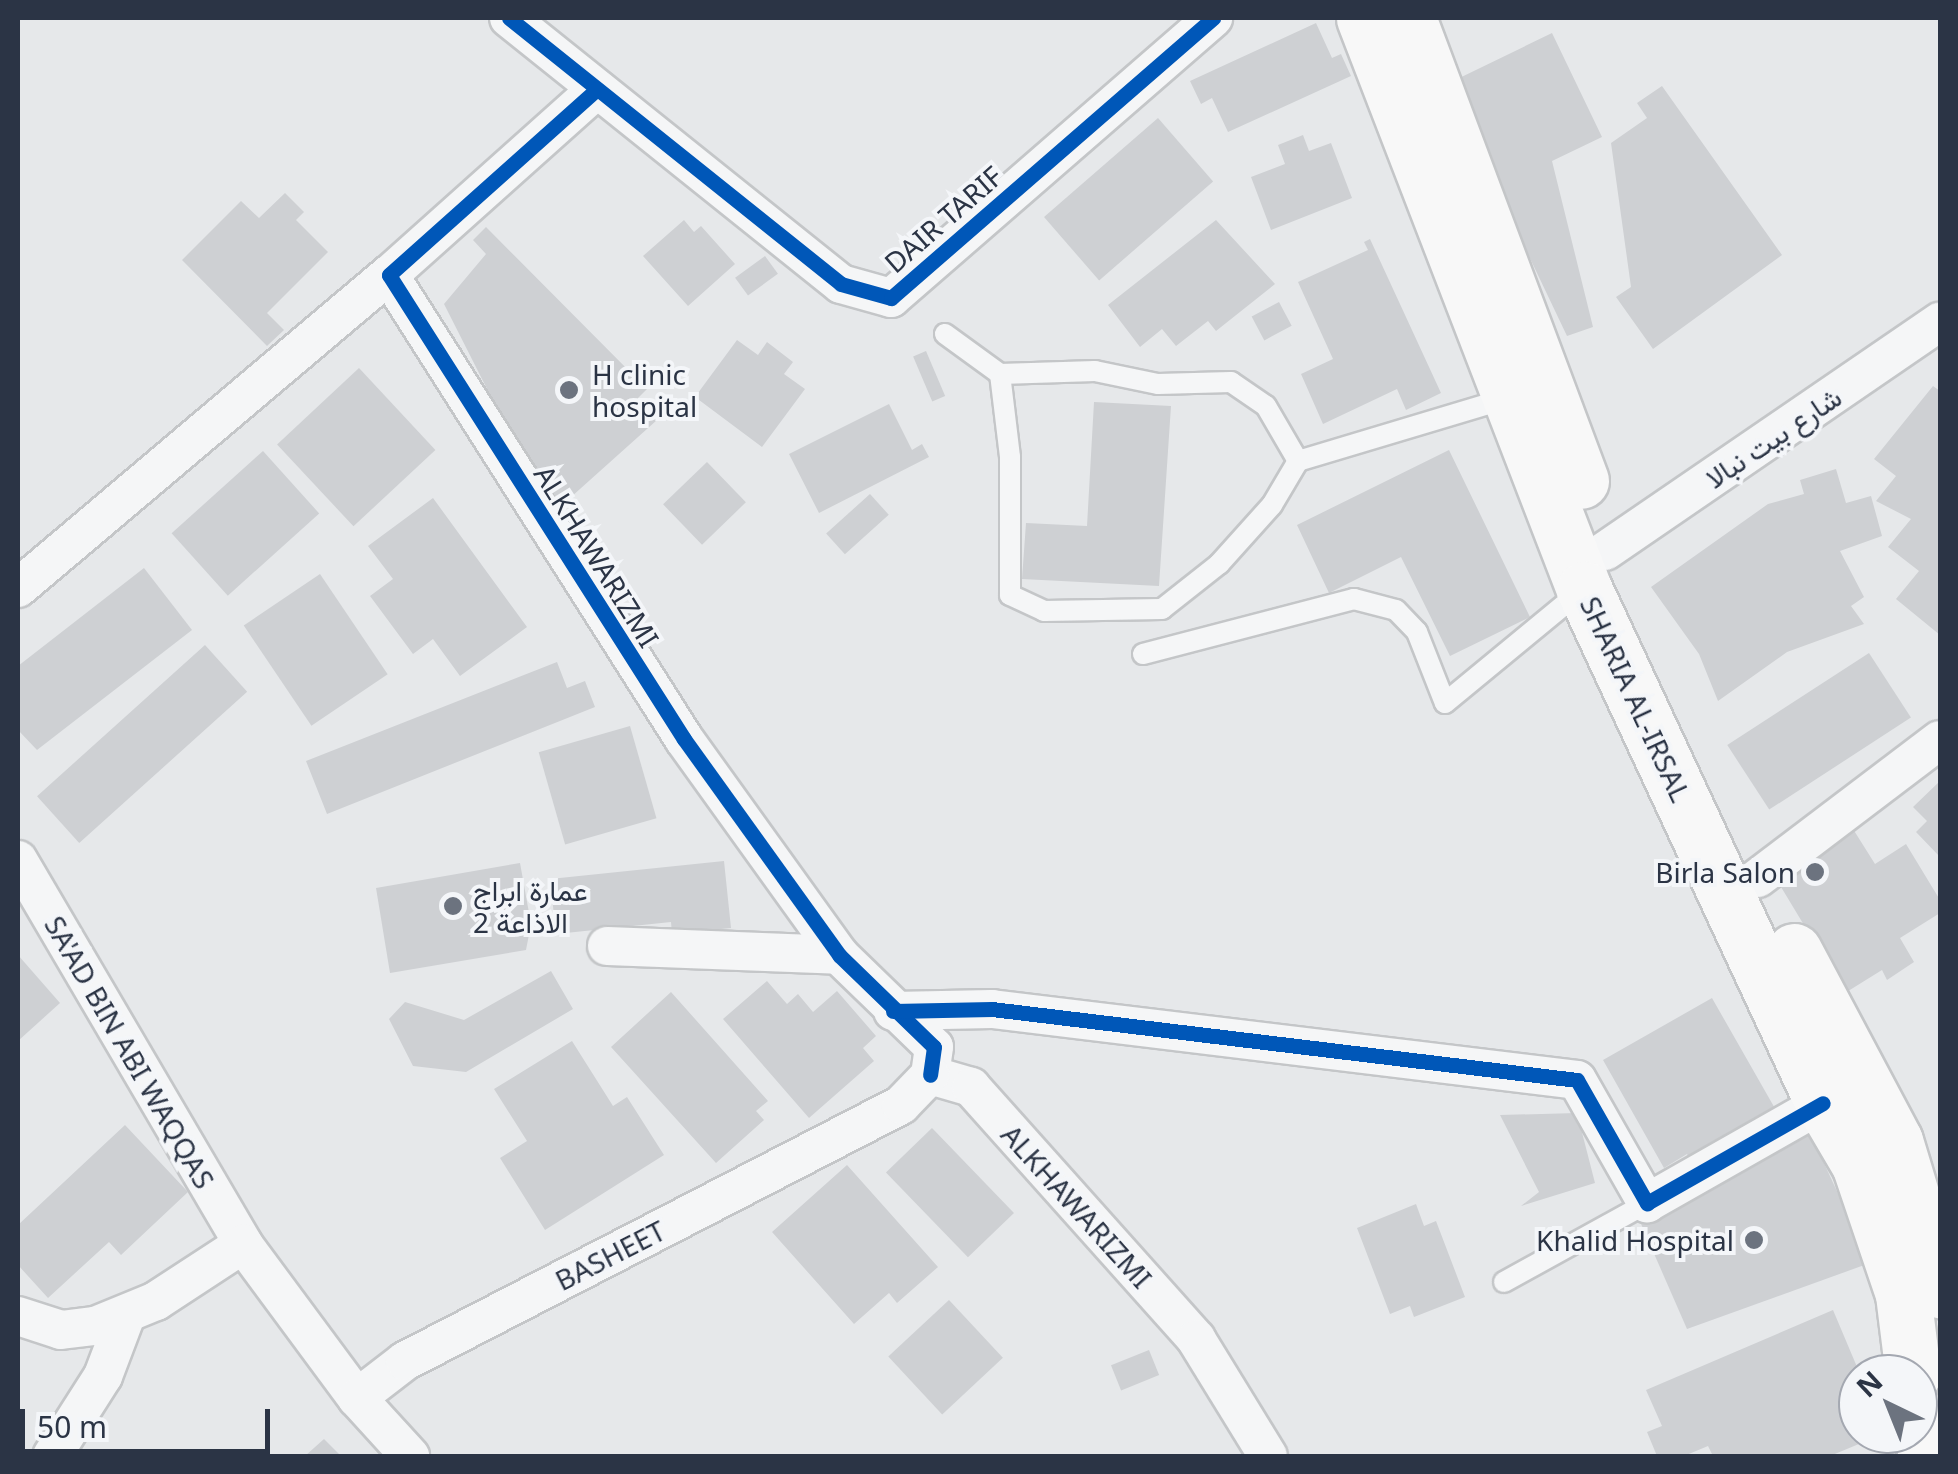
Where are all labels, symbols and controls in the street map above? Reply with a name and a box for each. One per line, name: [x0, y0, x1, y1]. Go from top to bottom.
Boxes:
street label: DAIR TARIF: [877, 159, 1009, 279]
place label: H clinic hospital: [592, 357, 697, 423]
marker: H clinic hospital: [556, 377, 582, 403]
street label: شارع بيت نبالا: [1699, 379, 1847, 495]
street label: ALKHAWARIZMI: [528, 459, 666, 653]
street label: SHARIA AL-IRSAL: [1574, 591, 1698, 807]
place label: Birla Salon: [1655, 855, 1795, 889]
marker: Birla Salon: [1804, 861, 1826, 883]
place label: عمارة ابراج الاذاعة 2: [473, 873, 588, 939]
marker: عمارة ابراج الاذاعة 2: [442, 895, 464, 917]
street label: SA'AD BIN ABI WAQQAS: [38, 910, 222, 1194]
street label: ALKHAWARIZMI: [995, 1117, 1159, 1295]
street label: BASHEET: [549, 1213, 671, 1297]
place label: Khalid Hospital: [1536, 1223, 1734, 1257]
marker: Khalid Hospital: [1743, 1229, 1765, 1251]
north arrow: [1838, 1354, 1938, 1454]
text: N: [1848, 1362, 1890, 1405]
scale bar: [25, 1389, 275, 1451]
text: 50 m: [37, 1406, 107, 1447]

